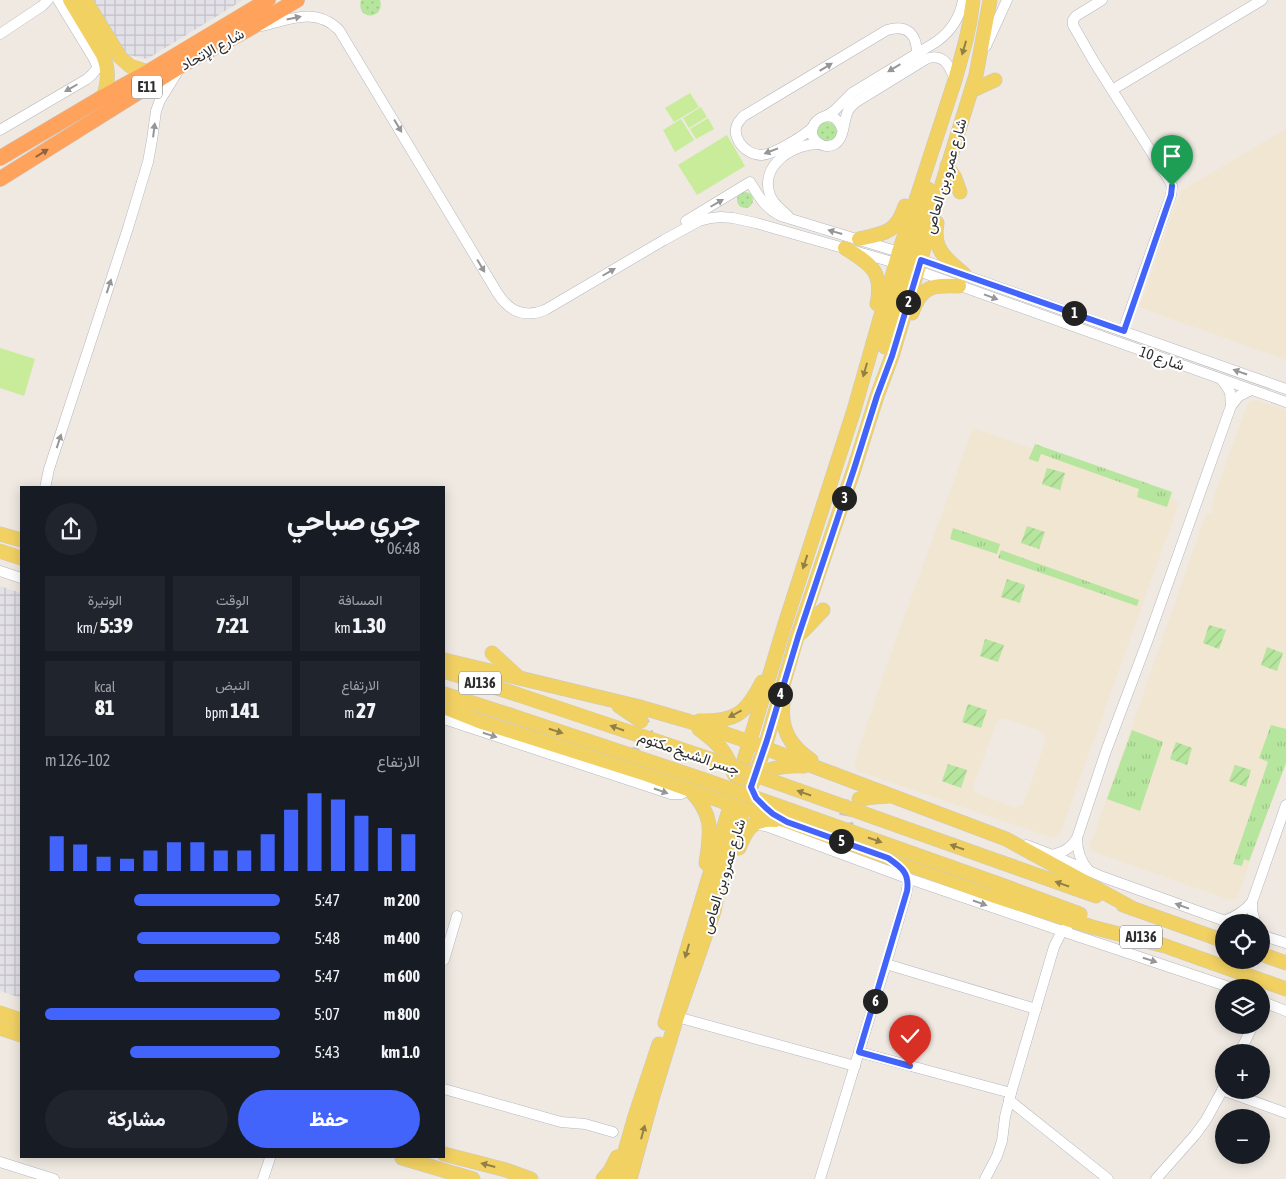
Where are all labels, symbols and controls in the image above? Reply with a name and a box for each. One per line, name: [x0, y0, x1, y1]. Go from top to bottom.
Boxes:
one-way arrow: [287, 14, 302, 22]
street label: شارع الإتحاد: [177, 24, 248, 76]
one-way arrow: [960, 40, 968, 55]
one-way arrow: [819, 62, 832, 71]
one-way arrow: [887, 63, 900, 72]
road number: E11: [132, 75, 162, 98]
one-way arrow: [64, 84, 77, 93]
street label: شارع عمرو بن العاص: [920, 116, 973, 236]
one-way arrow: [394, 120, 403, 133]
one-way arrow: [150, 122, 158, 138]
pin: [1151, 135, 1193, 186]
icon: arrive: [1158, 142, 1186, 170]
one-way arrow: [763, 147, 778, 155]
one-way arrow: [35, 149, 48, 158]
one-way arrow: [711, 198, 724, 207]
one-way arrow: [828, 228, 843, 236]
one-way arrow: [477, 259, 486, 273]
one-way arrow: [603, 268, 616, 277]
one-way arrow: [106, 279, 114, 294]
pin: 2: [896, 290, 920, 314]
text: 2: [905, 294, 912, 310]
one-way arrow: [984, 294, 999, 301]
pin: 1: [1062, 300, 1086, 326]
text: 1: [1071, 305, 1078, 321]
street label: شارع 10: [1136, 342, 1187, 376]
one-way arrow: [861, 363, 869, 378]
one-way arrow: [1232, 368, 1247, 376]
one-way arrow: [55, 433, 63, 448]
pin: 3: [832, 486, 856, 510]
text: 3: [841, 490, 848, 506]
button: share: [45, 503, 97, 555]
text: جري صباحي: [287, 504, 420, 536]
text: 06:48: [387, 539, 420, 557]
one-way arrow: [800, 555, 808, 570]
text: الوتيرة: [88, 592, 122, 608]
text: الوقت: [216, 592, 249, 608]
text: المسافة: [338, 592, 382, 608]
text: 5:39: [100, 613, 133, 637]
text: 7:21: [216, 613, 249, 637]
text: 1.30: [353, 613, 386, 637]
text: /km: [77, 620, 100, 636]
text: km: [334, 620, 353, 636]
road number: AJ136: [459, 671, 501, 694]
text: النبض: [215, 677, 250, 693]
text: الارتفاع: [341, 677, 379, 693]
text: kcal: [94, 679, 115, 695]
pin: 4: [768, 682, 792, 706]
text: 4: [777, 686, 784, 702]
text: 81: [95, 695, 115, 719]
text: 141: [230, 698, 260, 722]
text: 27: [356, 698, 376, 722]
text: bpm: [205, 705, 230, 721]
text: m: [344, 705, 356, 721]
one-way arrow: [728, 710, 743, 718]
one-way arrow: [610, 724, 625, 732]
one-way arrow: [549, 727, 564, 735]
street label: جسر الشيخ مكتوم: [635, 728, 742, 781]
one-way arrow: [483, 731, 498, 739]
text: 102–126 m: [45, 751, 110, 769]
text: الارتفاع: [377, 752, 420, 770]
one-way arrow: [654, 787, 669, 795]
one-way arrow: [796, 789, 811, 797]
street label: شارع عمرو بن العاص: [697, 816, 751, 936]
pin: 5: [828, 828, 854, 854]
text: 5: [838, 833, 845, 849]
one-way arrow: [868, 837, 883, 844]
one-way arrow: [949, 843, 964, 851]
one-way arrow: [1054, 880, 1069, 888]
text: 5:47: [315, 891, 340, 909]
text: 200 m: [384, 891, 420, 909]
one-way arrow: [972, 899, 987, 907]
one-way arrow: [1174, 902, 1189, 910]
map controls: [1215, 914, 1270, 1164]
button: locate: [1215, 914, 1270, 969]
road number: AJ136: [1120, 926, 1162, 949]
text: 5:48: [315, 929, 340, 947]
text: 400 m: [384, 929, 420, 947]
one-way arrow: [682, 944, 690, 959]
one-way arrow: [1143, 957, 1158, 965]
text: 5:47: [315, 967, 340, 985]
text: 600 m: [384, 967, 420, 985]
button: layers: [1215, 979, 1270, 1034]
pin: 6: [862, 988, 888, 1014]
text: 6: [872, 993, 879, 1009]
text: 5:07: [314, 1005, 340, 1023]
text: 800 m: [384, 1005, 420, 1023]
pin: [889, 1015, 931, 1066]
icon: check: [896, 1022, 924, 1050]
text: 5:43: [315, 1043, 340, 1061]
text: 1.0 km: [381, 1043, 420, 1061]
button: +: [1215, 1044, 1270, 1099]
button: مشاركة: [45, 1090, 228, 1148]
button: حفظ: [238, 1090, 420, 1148]
button: −: [1215, 1109, 1270, 1164]
one-way arrow: [639, 1124, 647, 1139]
one-way arrow: [480, 1161, 495, 1169]

